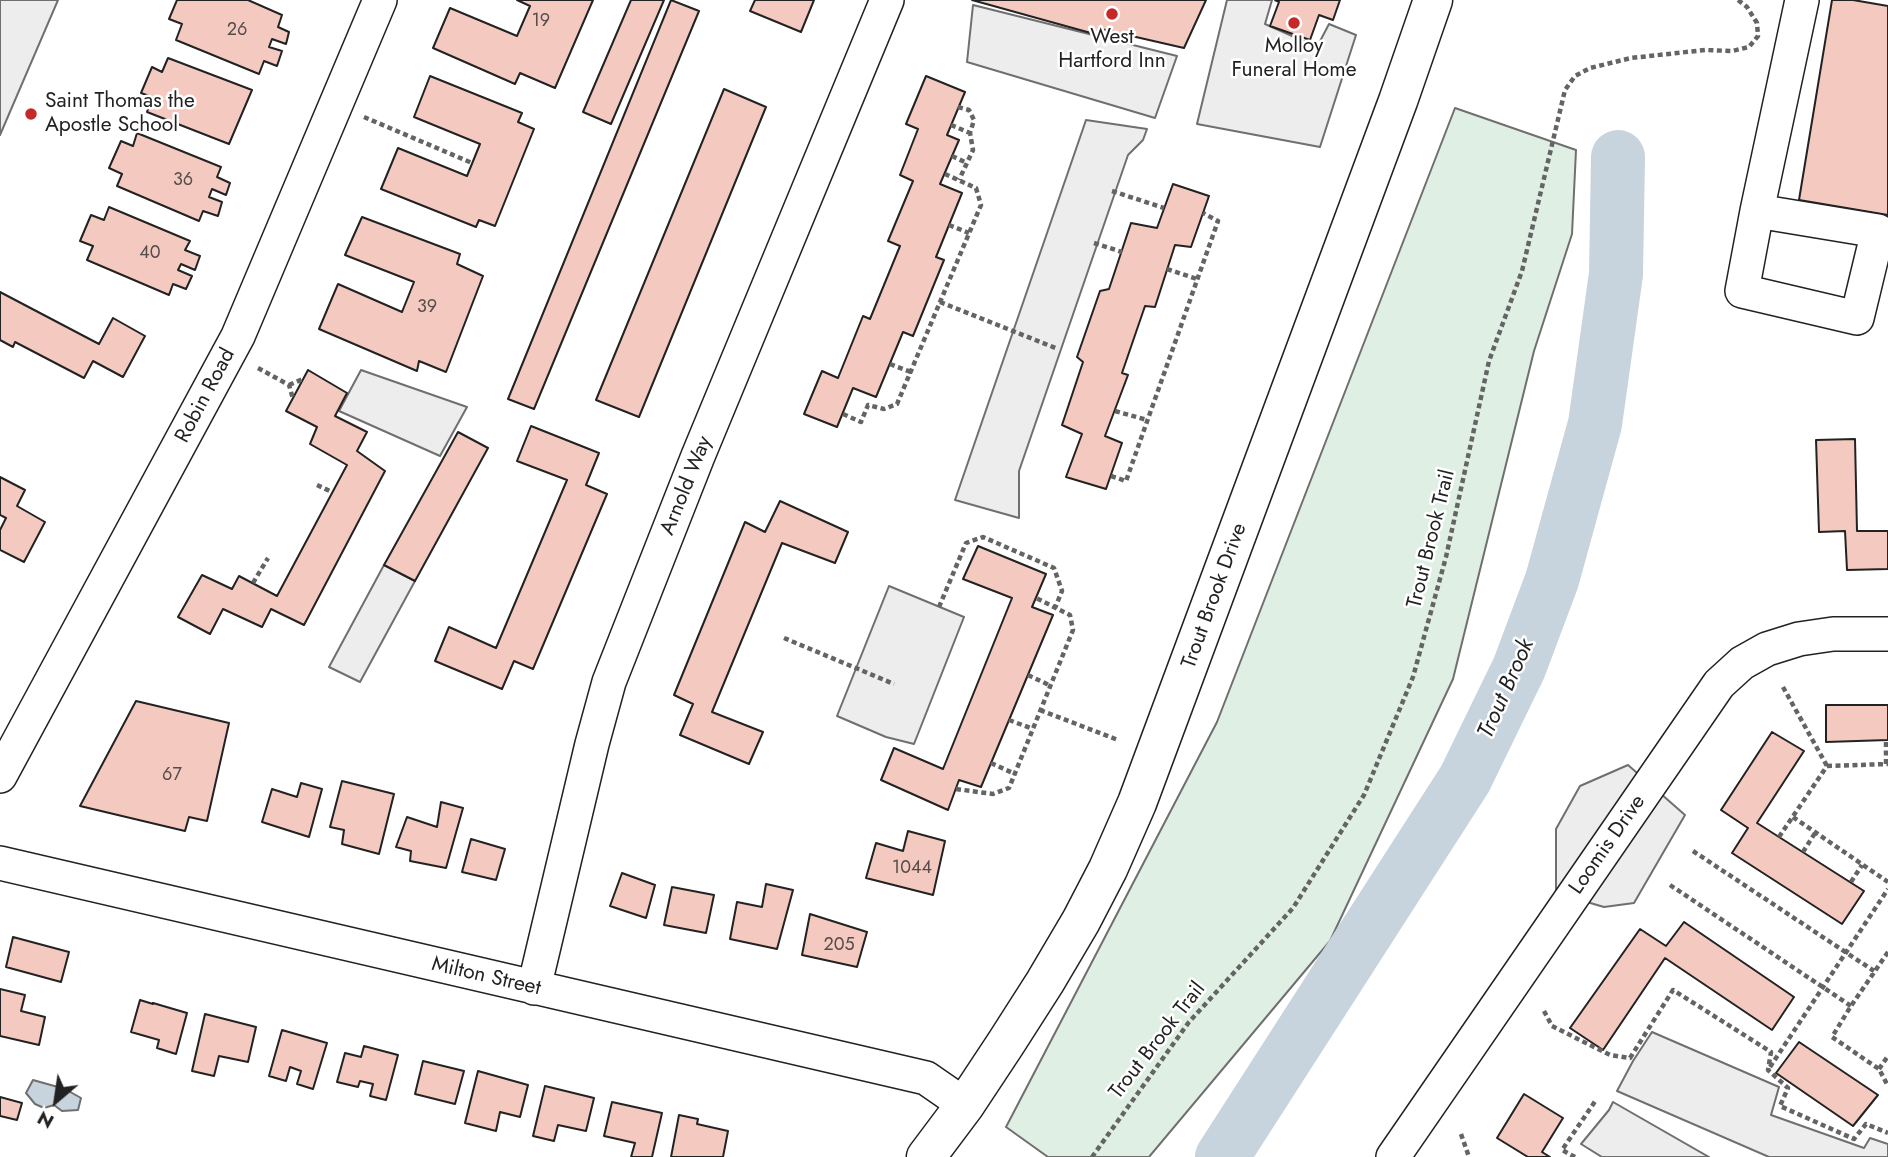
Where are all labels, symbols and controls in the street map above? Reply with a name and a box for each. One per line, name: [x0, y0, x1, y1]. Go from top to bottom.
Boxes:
marker: West Hartford Inn: [1104, 6, 1120, 22]
house number: 19: [532, 11, 550, 33]
marker: Molloy Funeral Home: [1286, 15, 1302, 31]
house number: 26: [227, 20, 247, 42]
place label: West Hartford Inn: [1058, 25, 1166, 75]
place label: Molloy Funeral Home: [1231, 34, 1357, 84]
place label: Saint Thomas the Apostle School: [45, 89, 195, 139]
marker: Saint Thomas the Apostle School: [23, 106, 39, 122]
house number: 36: [173, 170, 193, 192]
house number: 40: [139, 243, 161, 265]
house number: 39: [417, 297, 437, 319]
street label: Robin Road: [171, 344, 241, 448]
street label: Arnold Way: [656, 433, 718, 539]
street label: Trout Brook Trail: [1403, 467, 1461, 611]
street label: Trout Brook Drive: [1177, 520, 1253, 672]
water label: Trout Brook: [1473, 635, 1541, 743]
house number: 67: [162, 765, 182, 787]
street label: Loomis Drive: [1565, 790, 1651, 900]
house number: 1044: [892, 858, 932, 880]
house number: 205: [823, 935, 855, 957]
street label: Milton Street: [429, 952, 543, 1002]
street label: Trout Brook Trail: [1104, 977, 1212, 1105]
north arrow: [21, 1066, 91, 1136]
text: N: [32, 1104, 59, 1135]

